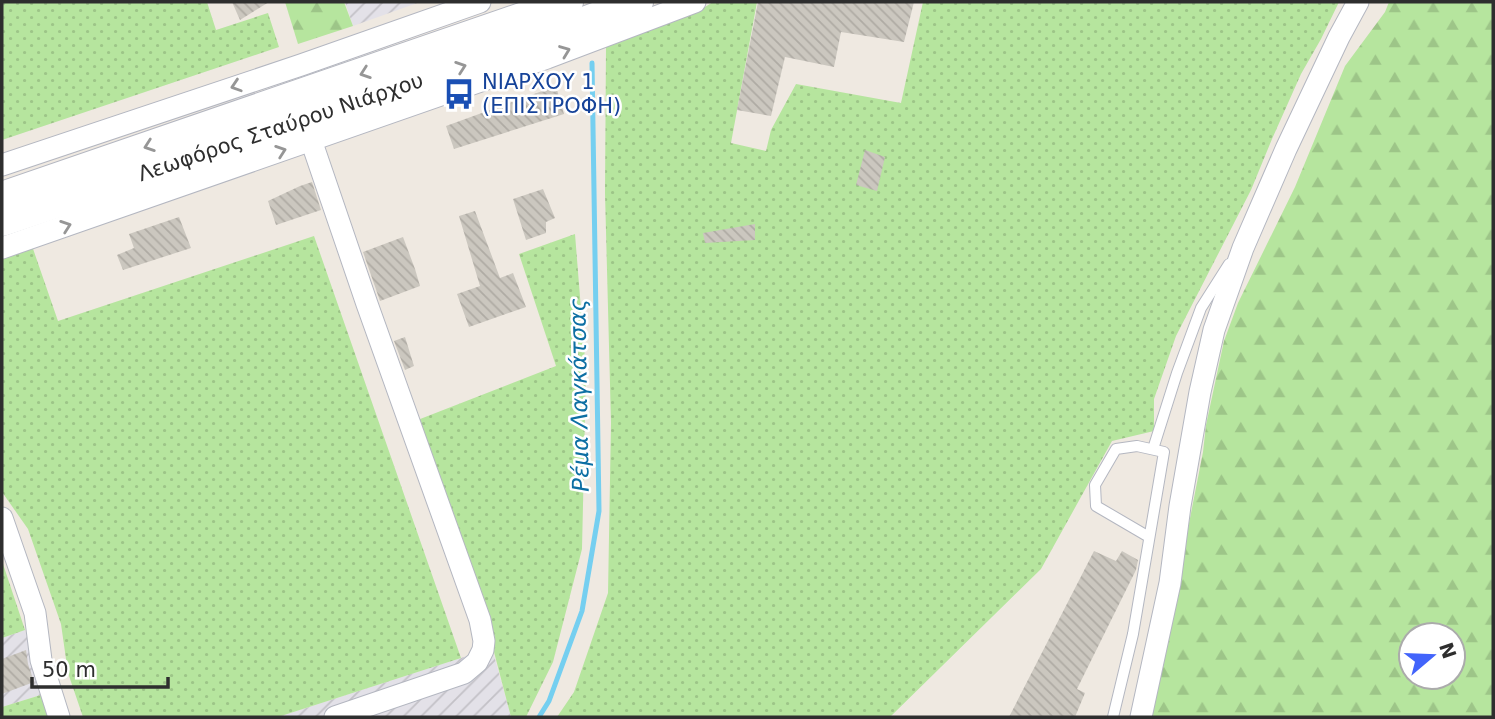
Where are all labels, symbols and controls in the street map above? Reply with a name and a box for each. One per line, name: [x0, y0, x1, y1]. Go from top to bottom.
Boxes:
one-way arrow: [559, 46, 571, 60]
one-way arrow: [455, 61, 467, 75]
one-way arrow: [359, 64, 371, 79]
street label: Λεωφόρος Σταύρου Νιάρχου: [135, 68, 426, 186]
place label: ΝΙΑΡΧΟΥ 1 (ΕΠΙΣΤΡΟΦΗ): [482, 70, 621, 118]
bus stop icon: ΝΙΑΡΧΟΥ 1 (ΕΠΙΣΤΡΟΦΗ): [442, 77, 476, 111]
one-way arrow: [230, 78, 242, 92]
one-way arrow: [144, 138, 156, 152]
one-way arrow: [274, 145, 287, 159]
one-way arrow: [60, 220, 72, 234]
water label: Ρέμα Λαγκάτσας: [564, 298, 594, 492]
north arrow: [1397, 621, 1467, 691]
text: N: [1435, 639, 1461, 662]
scale bar: [32, 646, 168, 690]
text: 50 m: [42, 658, 96, 682]

